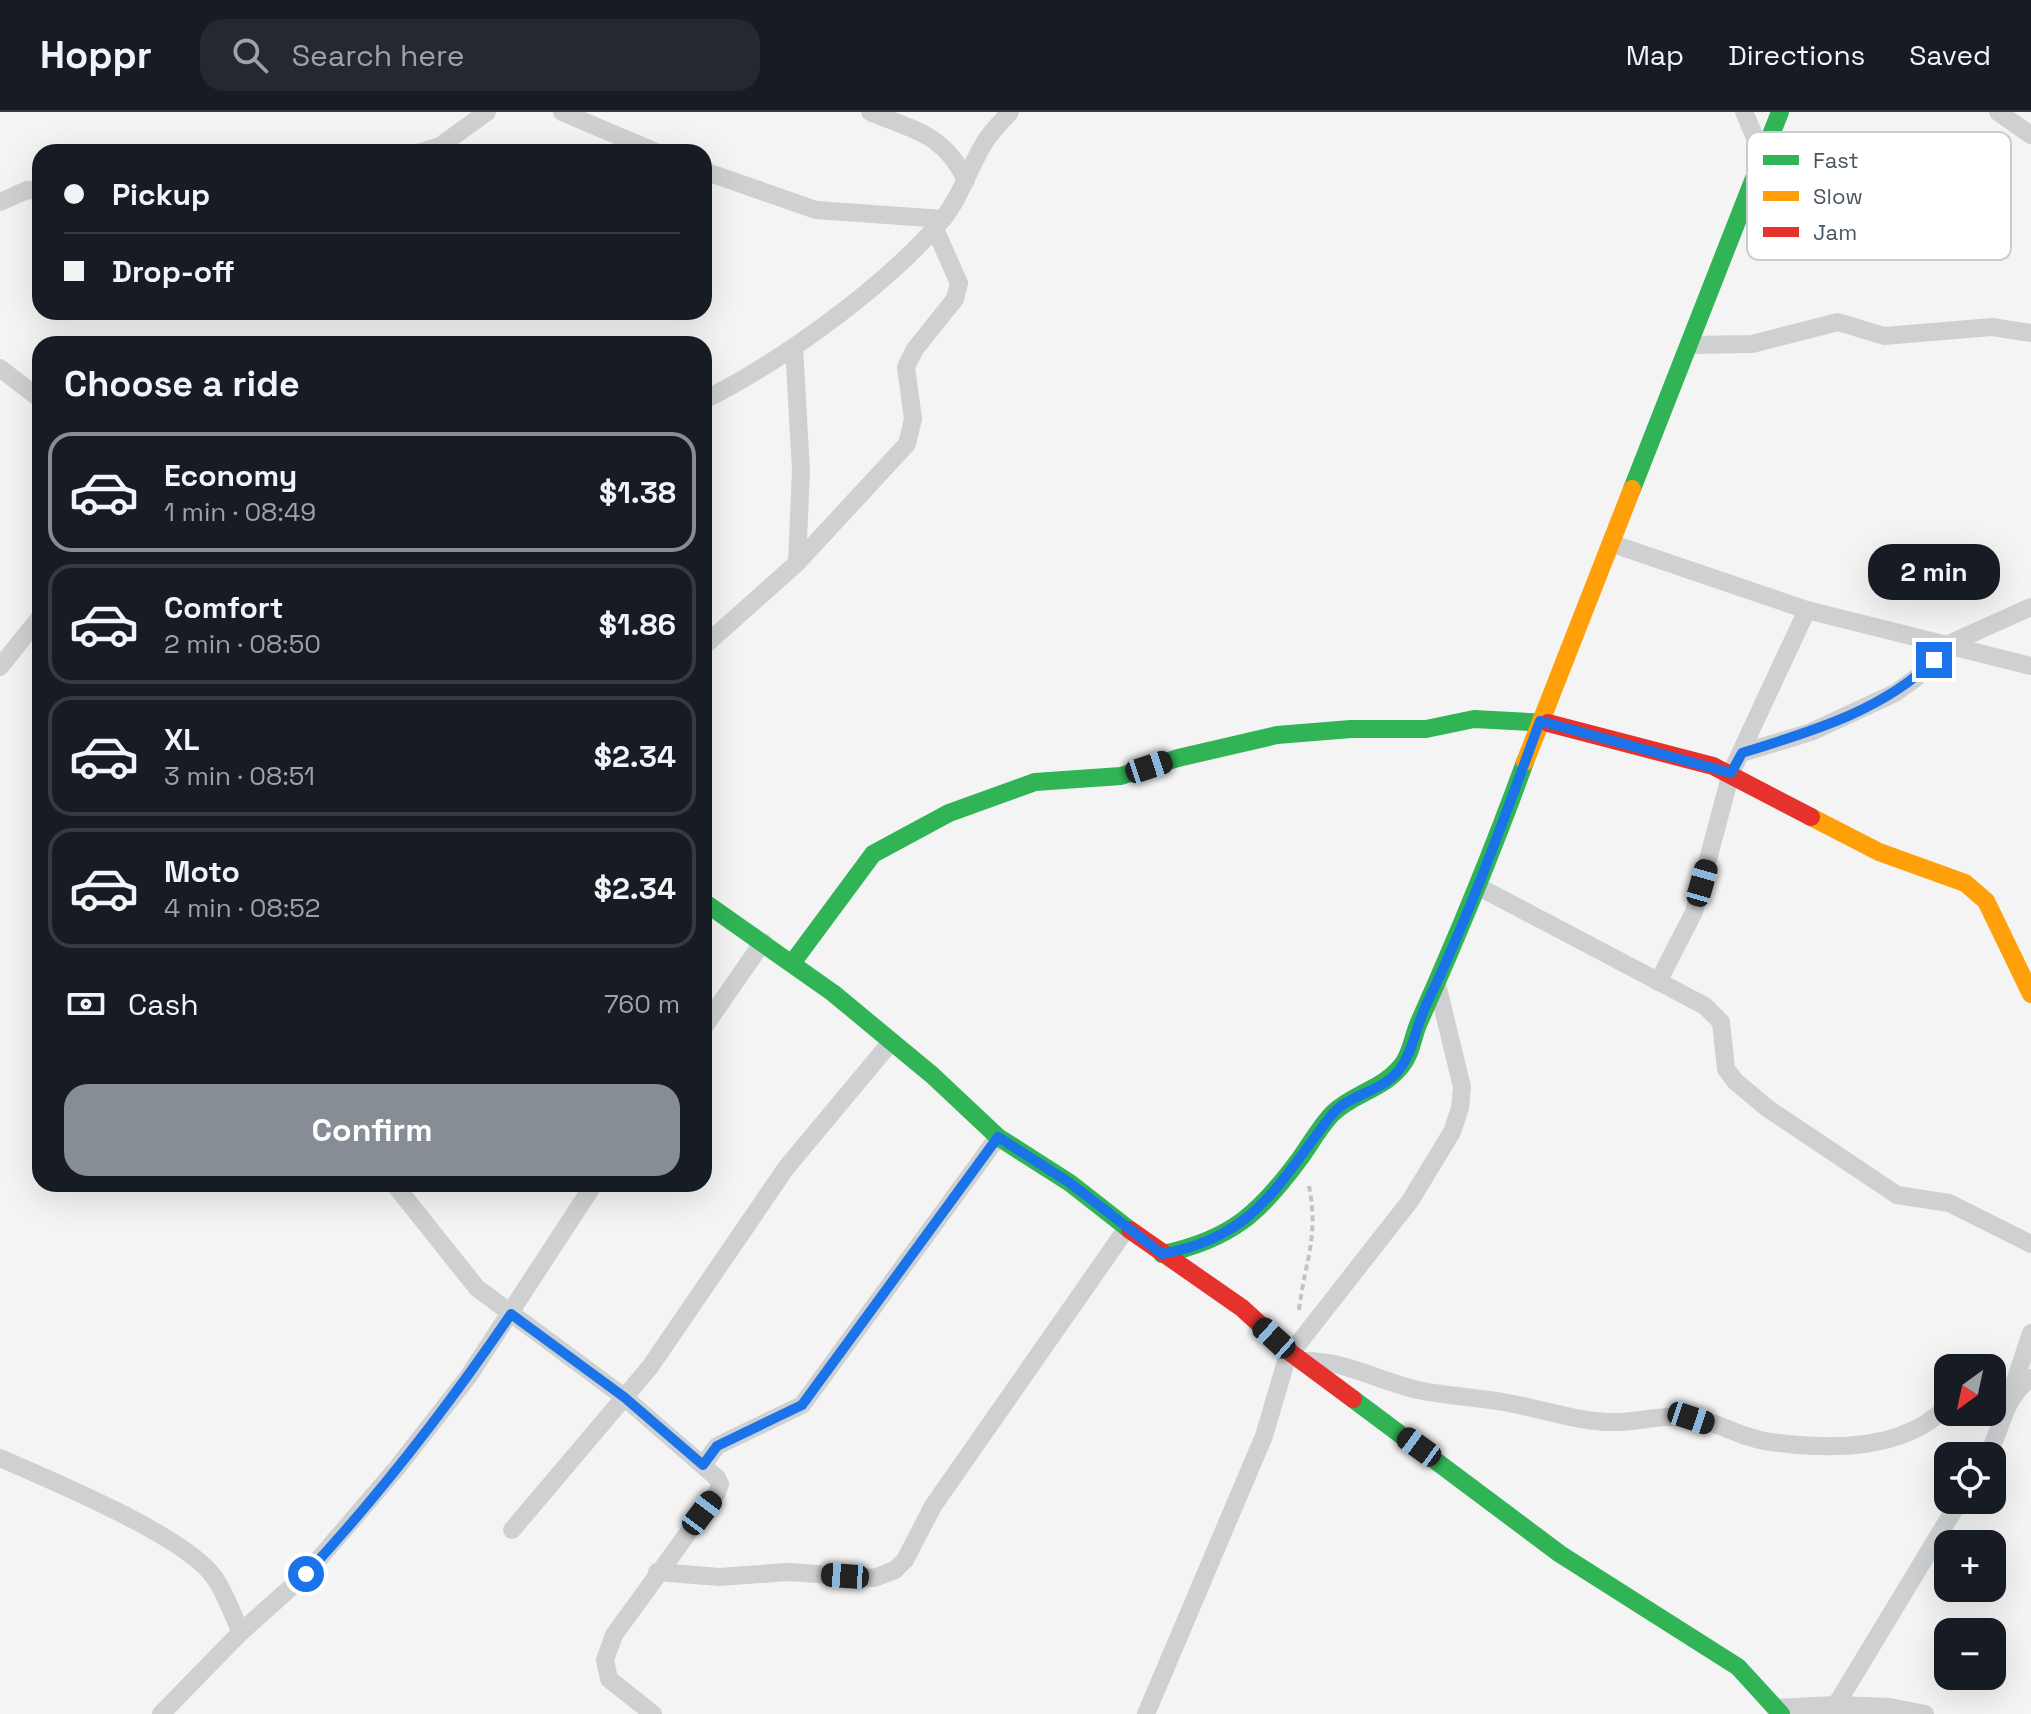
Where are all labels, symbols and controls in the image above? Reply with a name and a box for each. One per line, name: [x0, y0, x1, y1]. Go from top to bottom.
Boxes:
search box: [200, 19, 760, 91]
text: Hoppr: [40, 31, 152, 79]
icon: search: [228, 33, 272, 77]
text: Search here: [292, 36, 465, 75]
text: Map: [1626, 37, 1684, 73]
text: Directions: [1728, 37, 1865, 73]
text: Saved: [1909, 37, 1991, 73]
legend: [1747, 132, 2011, 260]
text: Fast: [1813, 146, 1859, 174]
text: Pickup: [112, 175, 210, 214]
text: Slow: [1813, 182, 1863, 210]
text: Jam: [1813, 218, 1857, 246]
text: Drop-off: [112, 252, 235, 291]
text: Choose a ride: [64, 361, 300, 407]
icon: car: [68, 456, 140, 528]
text: Economy: [164, 456, 297, 495]
text: $1.38: [599, 473, 676, 512]
text: 1 min · 08:49: [164, 495, 316, 529]
callout: 2 min: [1868, 544, 2000, 600]
text: 2 min: [1900, 555, 1968, 589]
icon: car: [68, 588, 140, 660]
text: Comfort: [164, 588, 283, 627]
text: $1.86: [599, 605, 676, 644]
text: 2 min · 08:50: [164, 627, 321, 661]
route end: [1916, 642, 1952, 678]
icon: car: [68, 720, 140, 792]
text: XL: [164, 720, 200, 759]
text: $2.34: [594, 737, 676, 776]
car: [1122, 748, 1176, 786]
text: 3 min · 08:51: [164, 759, 315, 793]
icon: car: [68, 852, 140, 924]
text: Moto: [164, 852, 240, 891]
car: [1684, 857, 1720, 909]
text: $2.34: [594, 869, 676, 908]
text: 4 min · 08:52: [164, 891, 320, 925]
icon: cash: [64, 982, 108, 1026]
text: Cash: [128, 985, 199, 1024]
text: 760 m: [604, 987, 680, 1021]
button: Confirm: [64, 1084, 680, 1176]
car: [1248, 1313, 1300, 1363]
north arrow: [1934, 1354, 2006, 1426]
map controls: [1934, 1354, 2006, 1690]
car: [1664, 1399, 1718, 1437]
car: [1393, 1423, 1445, 1471]
button: locate: [1934, 1442, 2006, 1514]
car: [678, 1487, 726, 1539]
button: +: [1934, 1530, 2006, 1602]
route start: [288, 1556, 324, 1592]
car: [820, 1562, 870, 1590]
button: −: [1934, 1618, 2006, 1690]

